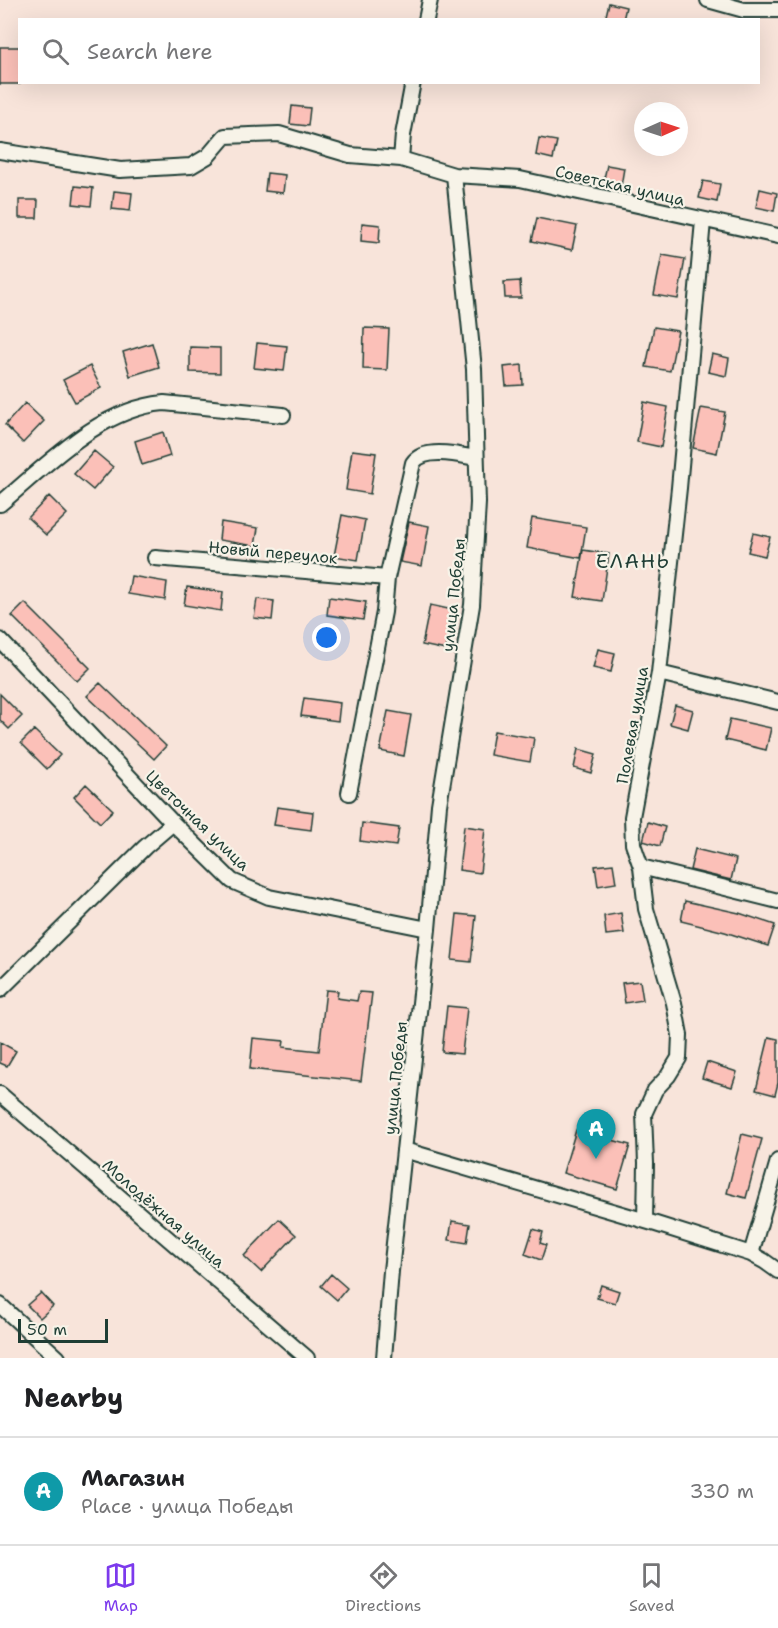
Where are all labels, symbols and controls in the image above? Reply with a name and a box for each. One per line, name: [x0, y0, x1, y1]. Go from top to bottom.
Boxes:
search box: [18, 18, 760, 84]
icon: search: [39, 35, 72, 68]
text: Search here: [87, 37, 213, 66]
north arrow: [634, 102, 688, 156]
street label: Советская улица: [553, 160, 687, 211]
street label: Новый переулок: [207, 536, 339, 569]
street label: улица Победы: [437, 537, 470, 653]
district label: ЕЛАНЬ: [596, 548, 670, 574]
your location: [312, 623, 341, 652]
street label: Полевая улица: [612, 665, 653, 785]
street label: Цветочная улица: [141, 766, 254, 875]
street label: улица Победы: [379, 1020, 412, 1136]
pin: A: [576, 1110, 616, 1159]
street label: Молодёжная улица: [98, 1154, 229, 1272]
scale bar: [18, 1316, 108, 1344]
text: 50 m: [27, 1319, 67, 1340]
text: Nearby: [24, 1380, 123, 1415]
text: Магазин: [81, 1464, 185, 1493]
text: A: [36, 1478, 51, 1504]
text: 330 m: [690, 1478, 754, 1504]
text: Place · улица Победы: [81, 1493, 293, 1519]
tab: Map: [104, 1559, 138, 1616]
tab: Directions: [345, 1559, 422, 1616]
tab: Saved: [629, 1559, 674, 1616]

